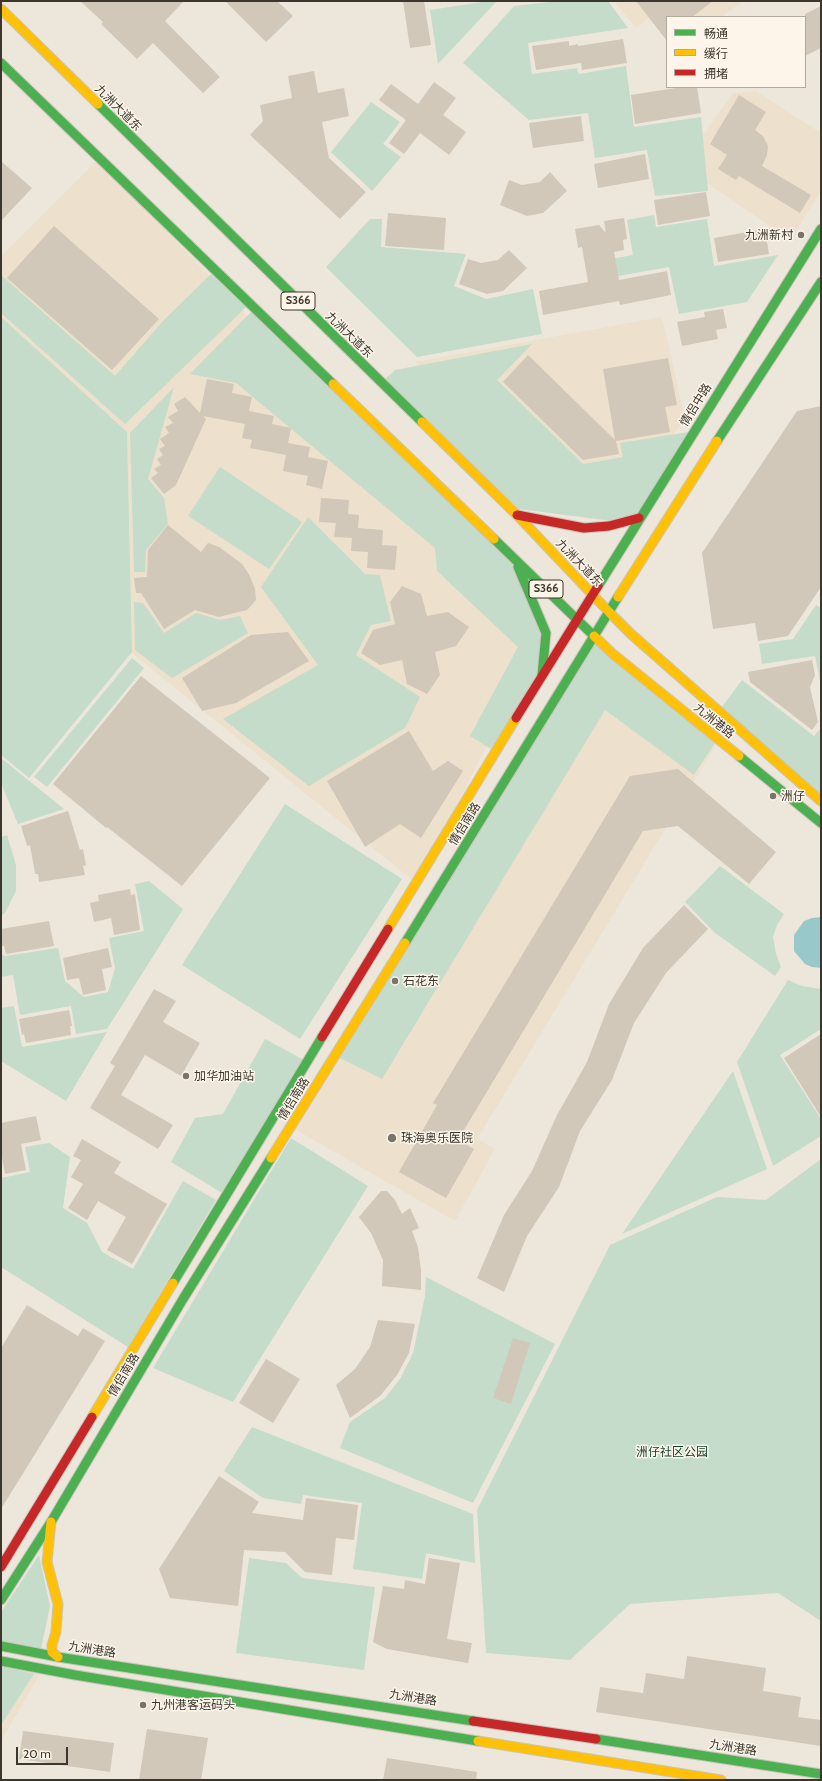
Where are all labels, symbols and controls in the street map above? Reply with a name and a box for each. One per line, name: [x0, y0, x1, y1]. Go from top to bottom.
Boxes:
legend: [666, 16, 806, 88]
text: 畅通: [704, 26, 728, 41]
text: 缓行: [704, 46, 728, 61]
text: 拥堵: [704, 66, 728, 81]
street label: 九洲大道东: [92, 82, 144, 134]
place label: 九洲新村: [745, 228, 793, 242]
marker: 九洲新村: [796, 230, 806, 240]
road number: S366: [281, 292, 315, 310]
street label: 九洲大道东: [322, 309, 376, 361]
street label: 情侣中路: [677, 381, 715, 429]
street label: 九洲大道东: [553, 536, 605, 590]
road number: S366: [529, 580, 563, 598]
street label: 九洲港路: [691, 700, 737, 742]
place label: 洲仔: [781, 789, 805, 803]
marker: 洲仔: [768, 791, 778, 801]
street label: 情侣南路: [446, 800, 484, 848]
place label: 石花东: [403, 974, 439, 988]
marker: 石花东: [390, 976, 400, 986]
place label: 加华加油站: [194, 1069, 254, 1083]
marker: 加华加油站: [181, 1071, 191, 1081]
street label: 情侣南路: [275, 1075, 313, 1123]
place label: 珠海奥乐医院: [401, 1131, 473, 1145]
marker: 珠海奥乐医院: [386, 1132, 398, 1144]
street label: 情侣南路: [105, 1351, 143, 1399]
park label: 洲仔社区公园: [636, 1445, 708, 1459]
street label: 九洲港路: [67, 1639, 117, 1661]
street label: 九洲港路: [388, 1687, 438, 1709]
place label: 九州港客运码头: [151, 1698, 235, 1712]
marker: 九州港客运码头: [138, 1700, 148, 1710]
street label: 九洲港路: [708, 1737, 758, 1759]
scale bar: [18, 1739, 70, 1765]
text: 20 m: [23, 1746, 51, 1761]

